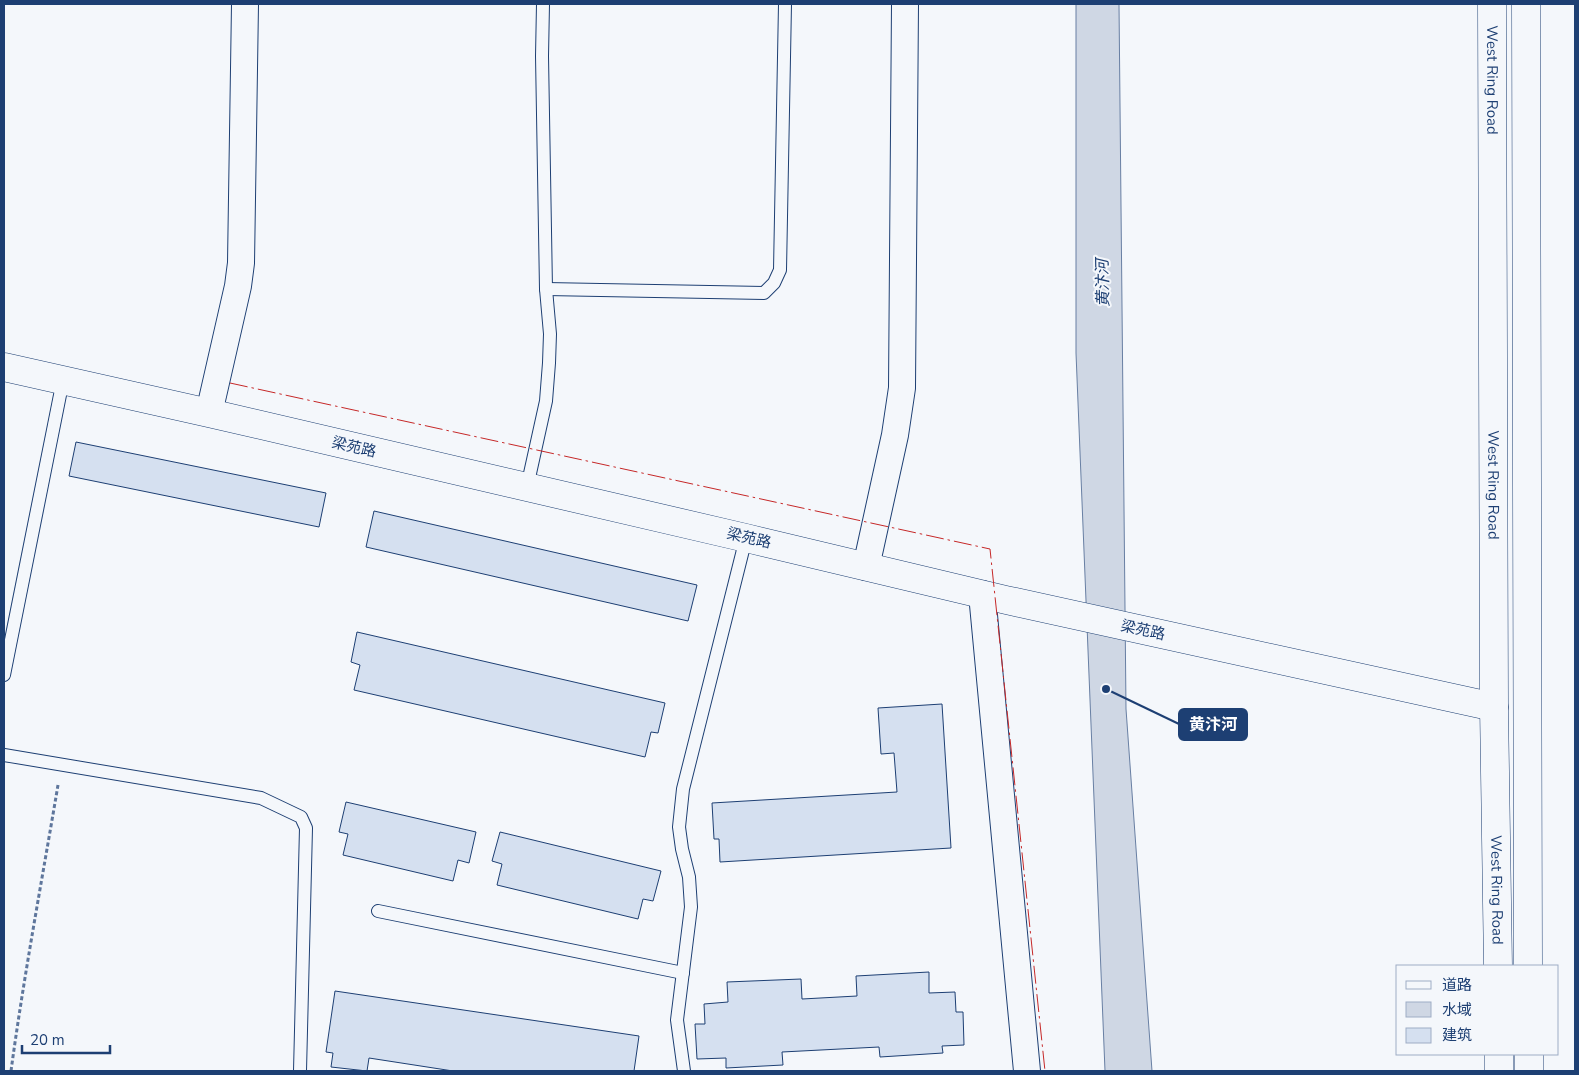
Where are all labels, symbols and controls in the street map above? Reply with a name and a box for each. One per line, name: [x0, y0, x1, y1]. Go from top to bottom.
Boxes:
street label: West Ring Road: [1482, 25, 1502, 135]
water label: 黄汴河: [1092, 256, 1114, 307]
street label: West Ring Road: [1483, 430, 1504, 540]
street label: 梁苑路: [330, 432, 378, 462]
street label: 梁苑路: [725, 523, 773, 553]
street label: 梁苑路: [1119, 616, 1167, 644]
callout: 黄汴河: [1179, 709, 1247, 740]
text: 黄汴河: [1189, 714, 1237, 736]
street label: West Ring Road: [1486, 835, 1508, 945]
legend: [1396, 965, 1559, 1055]
text: 道路: [1442, 975, 1472, 995]
text: 水域: [1442, 1000, 1472, 1020]
scale bar: [22, 1022, 110, 1054]
text: 建筑: [1442, 1025, 1472, 1045]
text: 20 m: [30, 1030, 65, 1050]

